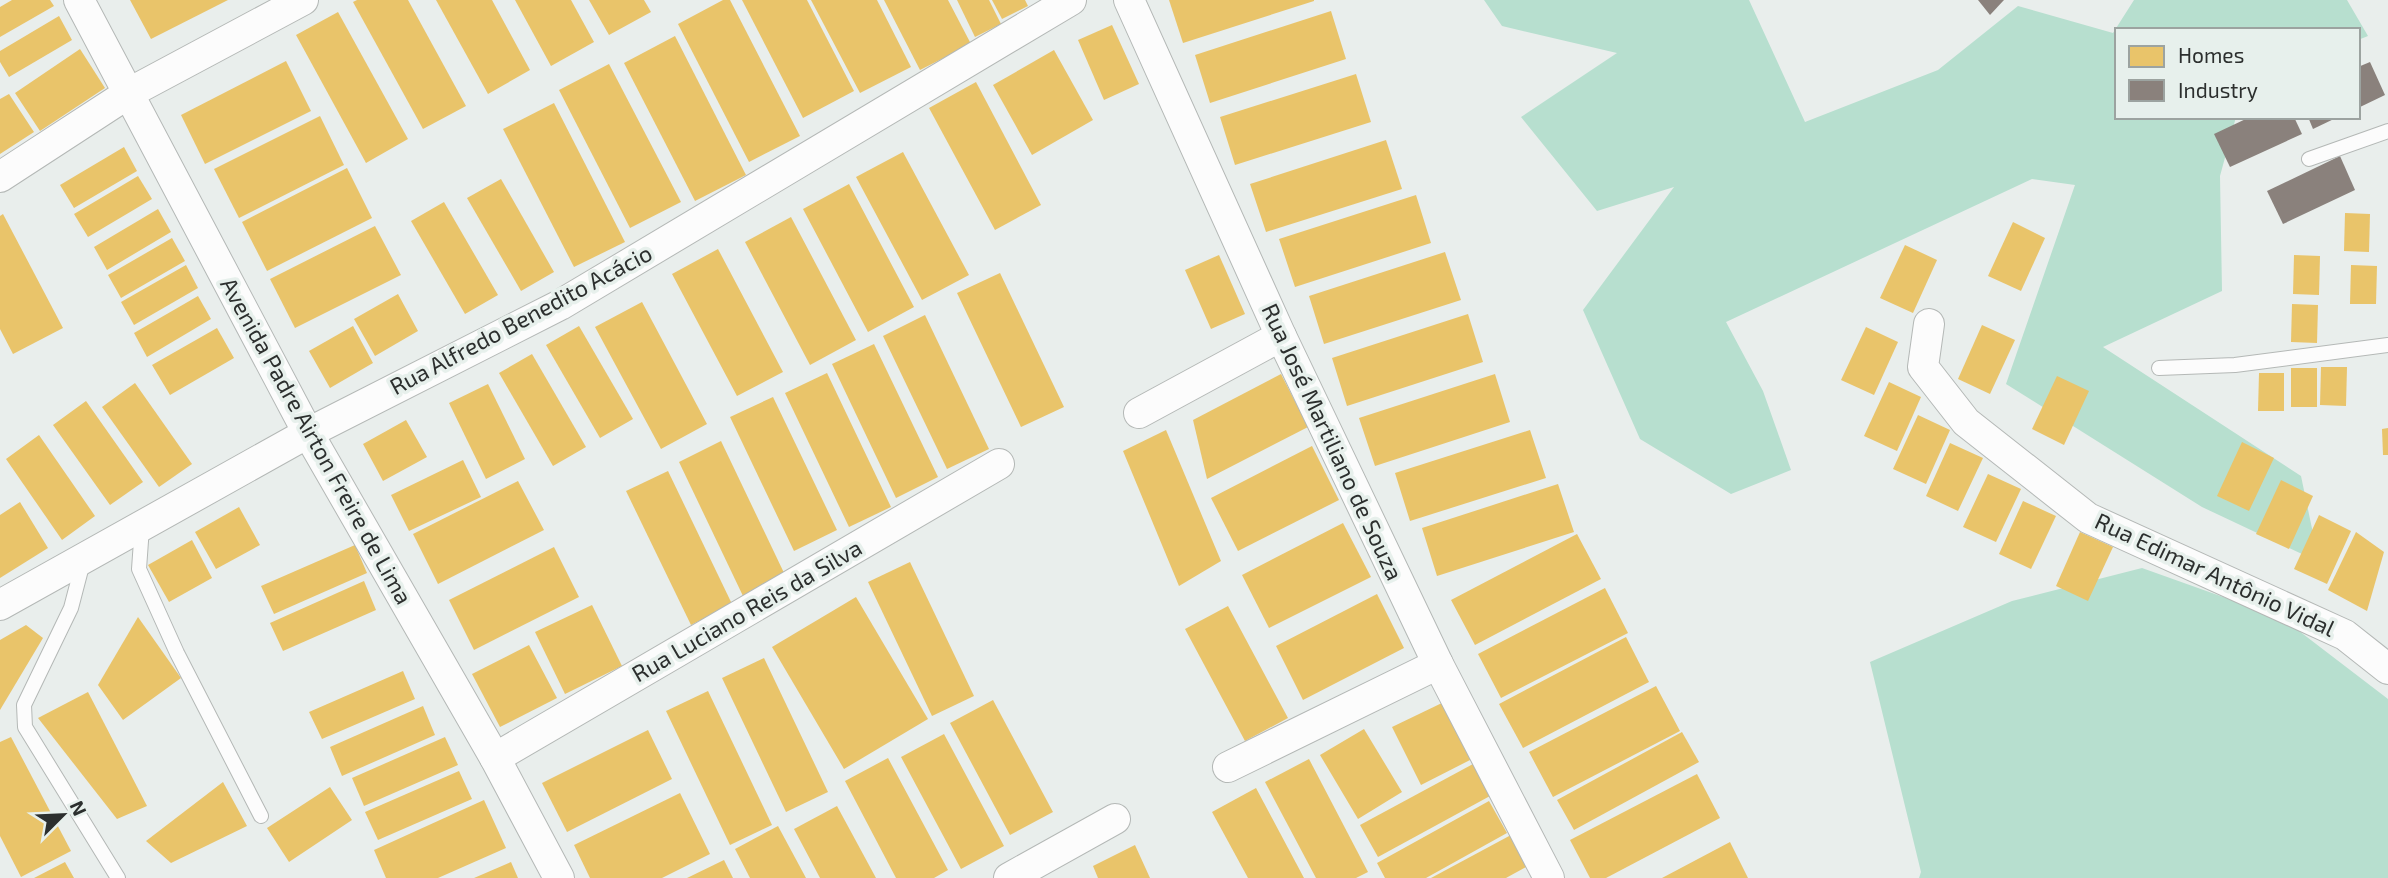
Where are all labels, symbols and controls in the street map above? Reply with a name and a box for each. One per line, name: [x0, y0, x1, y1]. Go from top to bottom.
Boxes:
legend: [2115, 28, 2360, 119]
text: Homes: [2178, 42, 2244, 67]
text: Industry: [2178, 77, 2258, 102]
street label: Rua Alfredo Benedito Acácio: [385, 238, 656, 400]
street label: Avenida Padre Airton Freire de Lima: [215, 272, 419, 609]
street label: Rua José Martiliano de Souza: [1256, 299, 1409, 584]
street label: Rua Edimar Antônio Vidal: [2091, 506, 2340, 642]
street label: Rua Luciano Reis da Silva: [627, 533, 866, 687]
north arrow: [28, 780, 98, 850]
text: N: [66, 797, 92, 819]

